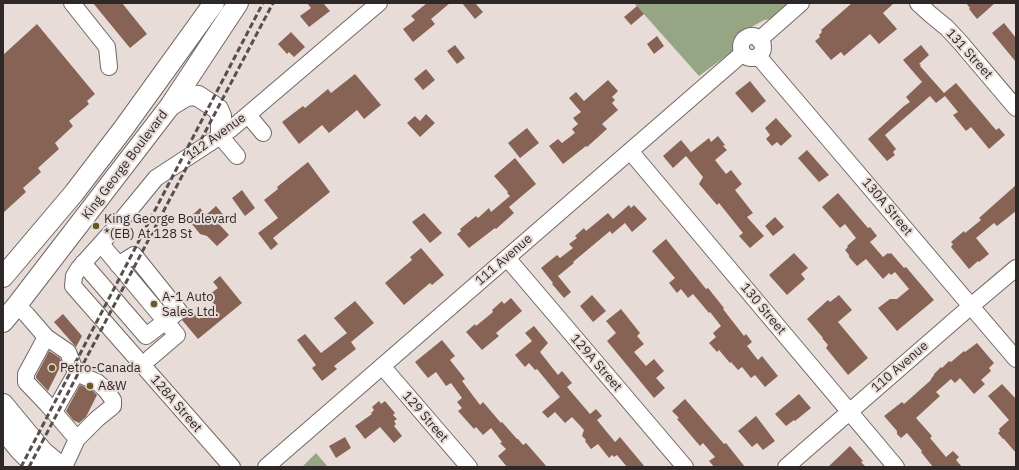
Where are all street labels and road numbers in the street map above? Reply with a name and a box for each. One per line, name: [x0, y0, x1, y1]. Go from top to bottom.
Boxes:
street label: 131 Street: [942, 26, 996, 82]
street label: King George Boulevard: [79, 107, 171, 223]
street label: 112 Avenue: [183, 110, 249, 164]
street label: 130A Street: [858, 175, 916, 239]
street label: 111 Avenue: [473, 231, 535, 289]
street label: 130 Street: [737, 280, 789, 338]
street label: 129A Street: [567, 331, 625, 395]
street label: 110 Avenue: [869, 338, 931, 396]
street label: 128A Street: [147, 372, 205, 436]
street label: 129 Street: [399, 388, 451, 446]

